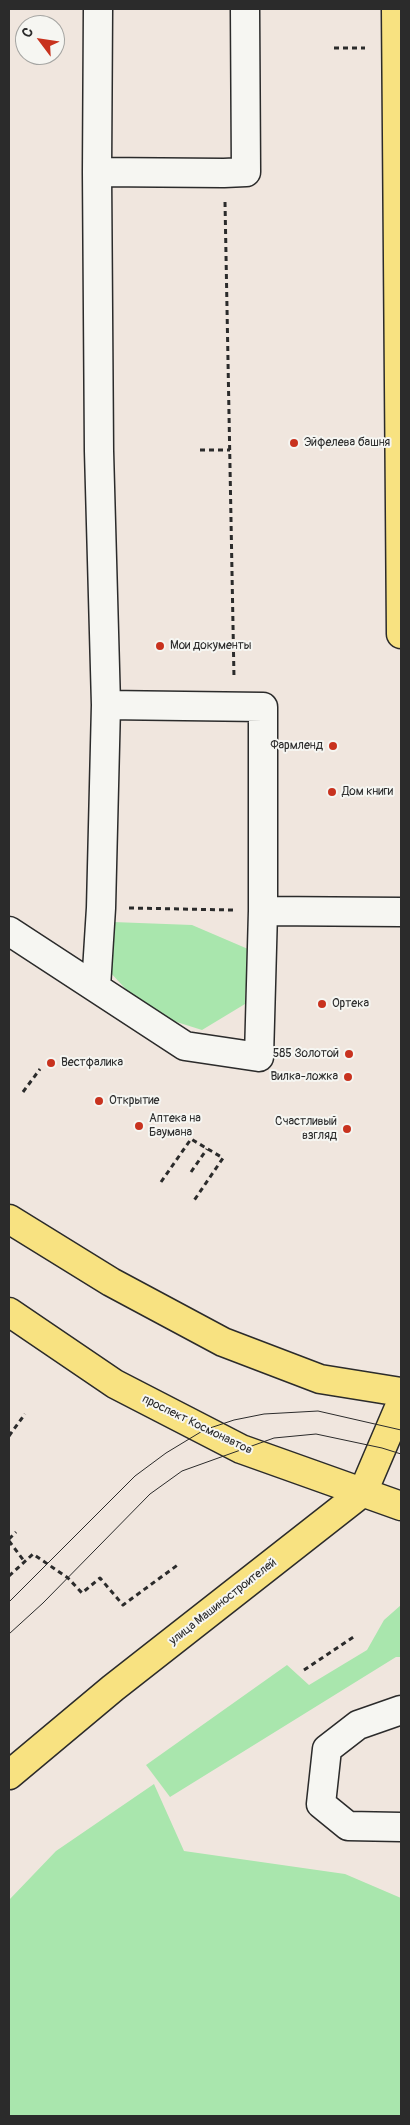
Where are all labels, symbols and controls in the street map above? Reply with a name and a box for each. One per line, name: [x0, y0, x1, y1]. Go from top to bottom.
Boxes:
north arrow: [15, 15, 65, 65]
text: С: [18, 24, 37, 41]
place label: Эйфелева башня: [304, 436, 390, 450]
marker: Эйфелева башня: [288, 437, 300, 449]
place label: Мои документы: [170, 639, 252, 653]
marker: Мои документы: [154, 640, 166, 652]
place label: Фармленд: [270, 739, 323, 753]
marker: Фармленд: [327, 740, 339, 752]
place label: Дом книги: [342, 785, 393, 799]
marker: Дом книги: [326, 786, 338, 798]
place label: Ортека: [332, 997, 369, 1011]
marker: Ортека: [316, 998, 328, 1010]
place label: 585 Золотой: [273, 1047, 339, 1061]
marker: 585 Золотой: [343, 1048, 355, 1060]
place label: Вестфалика: [61, 1056, 123, 1070]
marker: Вестфалика: [45, 1057, 57, 1069]
place label: Вилка-ложка: [270, 1070, 338, 1084]
marker: Вилка-ложка: [342, 1071, 354, 1083]
place label: Открытие: [109, 1094, 159, 1108]
marker: Открытие: [93, 1095, 105, 1107]
place label: Аптека на Баумана: [149, 1112, 201, 1140]
place label: Счастливый взгляд: [275, 1115, 337, 1143]
marker: Аптека на Баумана: [133, 1120, 145, 1132]
marker: Счастливый взгляд: [341, 1123, 353, 1135]
street label: проспект Космонавтов: [140, 1392, 254, 1458]
street label: улица Машиностроителей: [166, 1556, 280, 1648]

